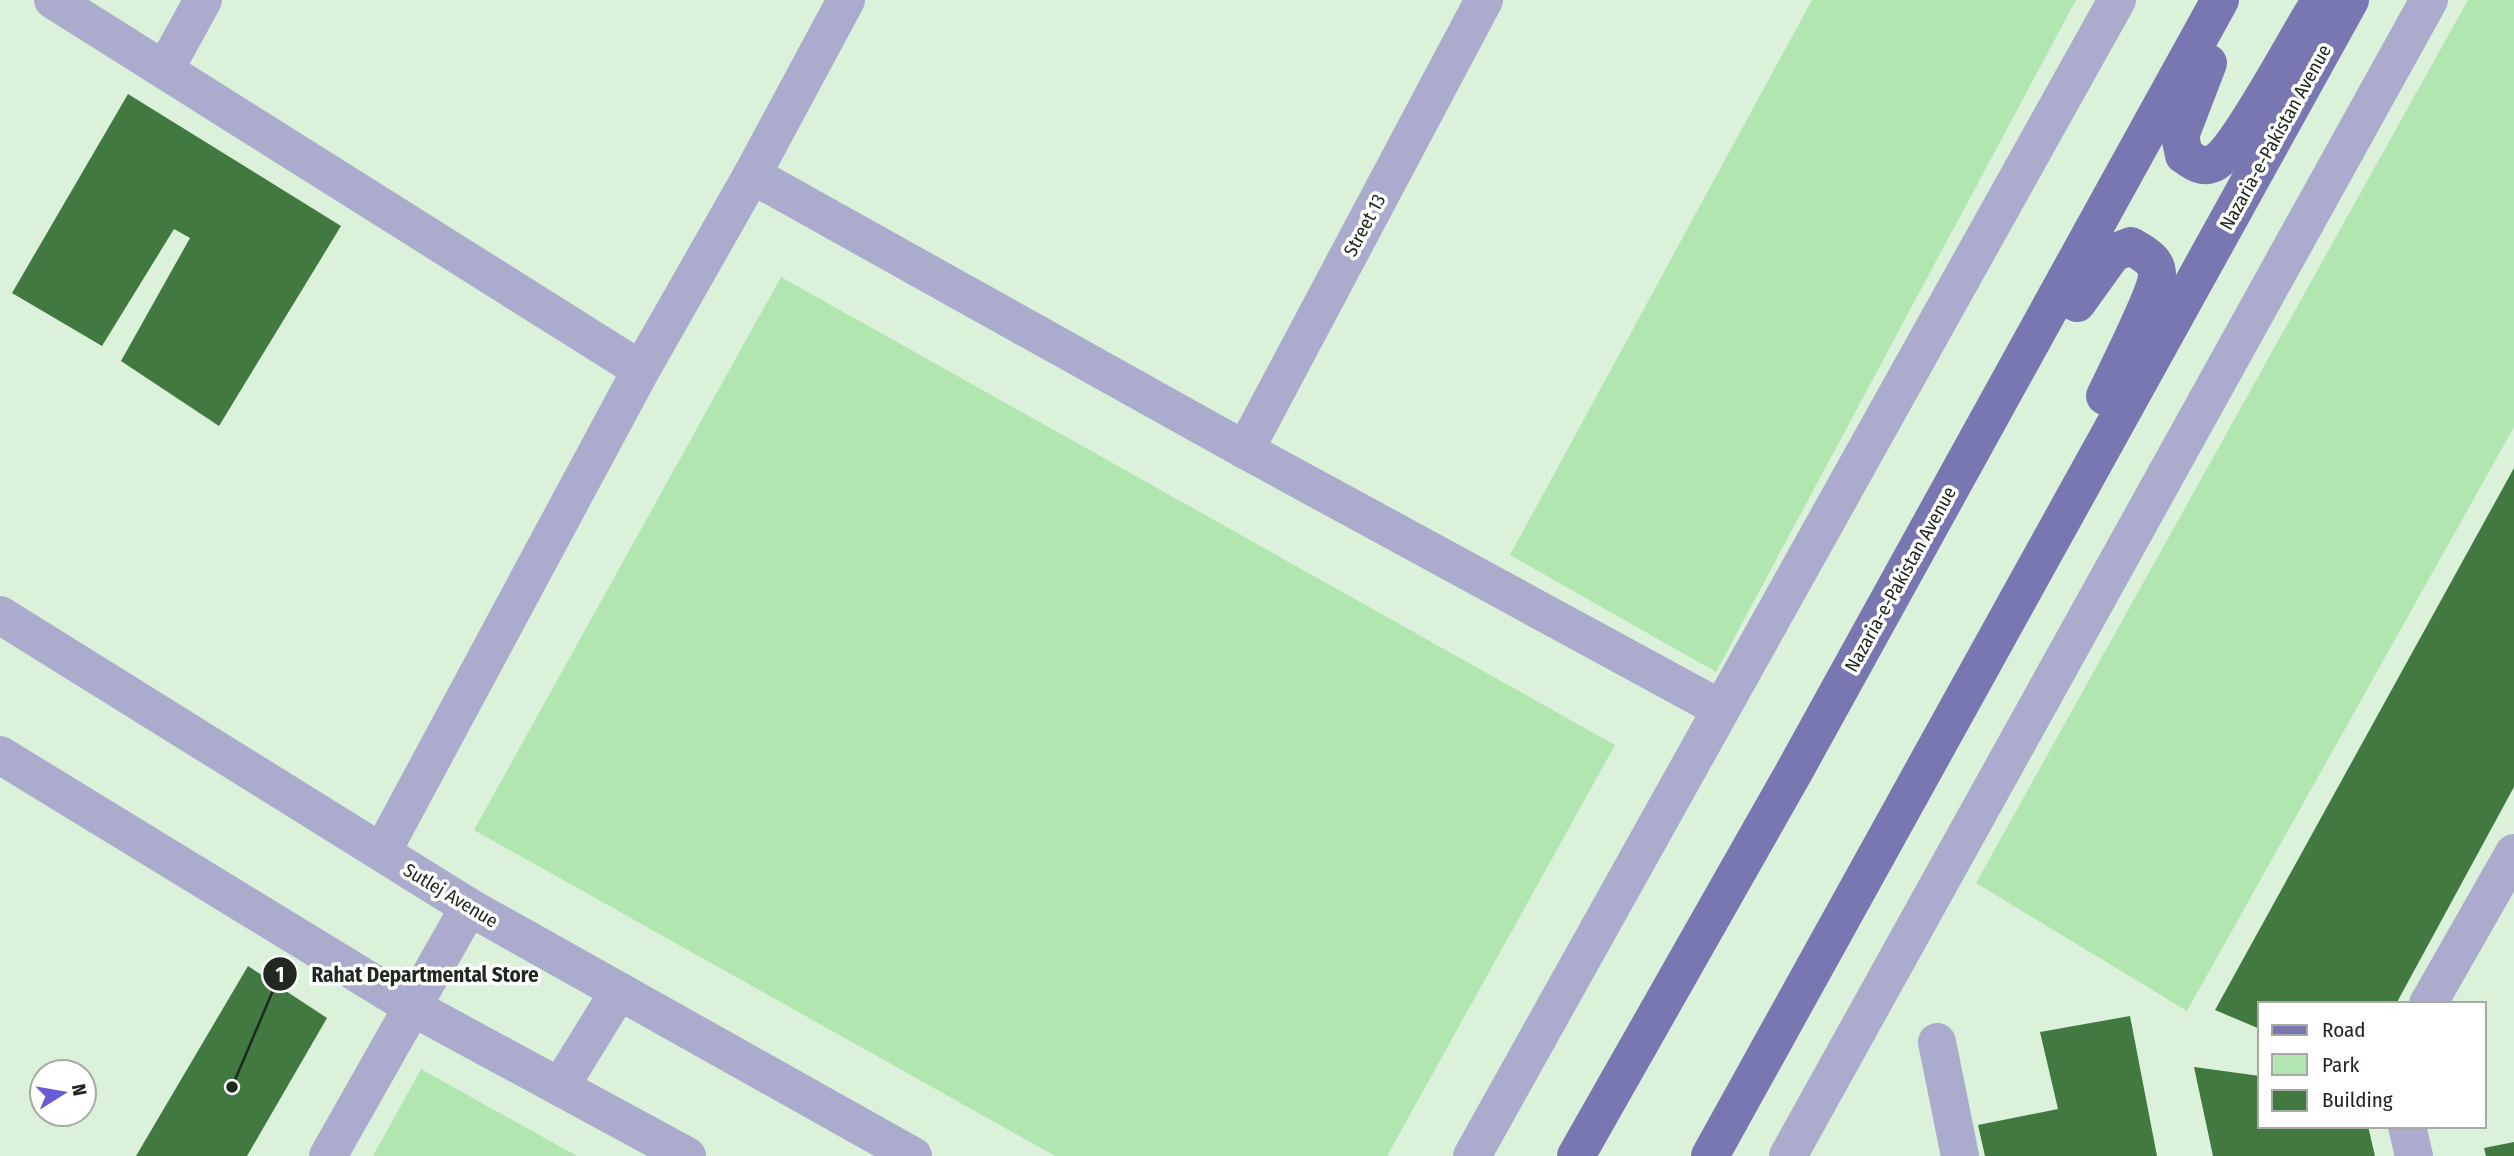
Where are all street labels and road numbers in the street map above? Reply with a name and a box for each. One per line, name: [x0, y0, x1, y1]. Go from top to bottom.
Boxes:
street label: Nazaria-e-Pakistan Avenue: [2215, 41, 2336, 234]
street label: Street 13: [1339, 190, 1390, 260]
street label: Nazaria-e-Pakistan Avenue: [1840, 483, 1961, 676]
street label: Sutlej Avenue: [399, 858, 502, 933]

